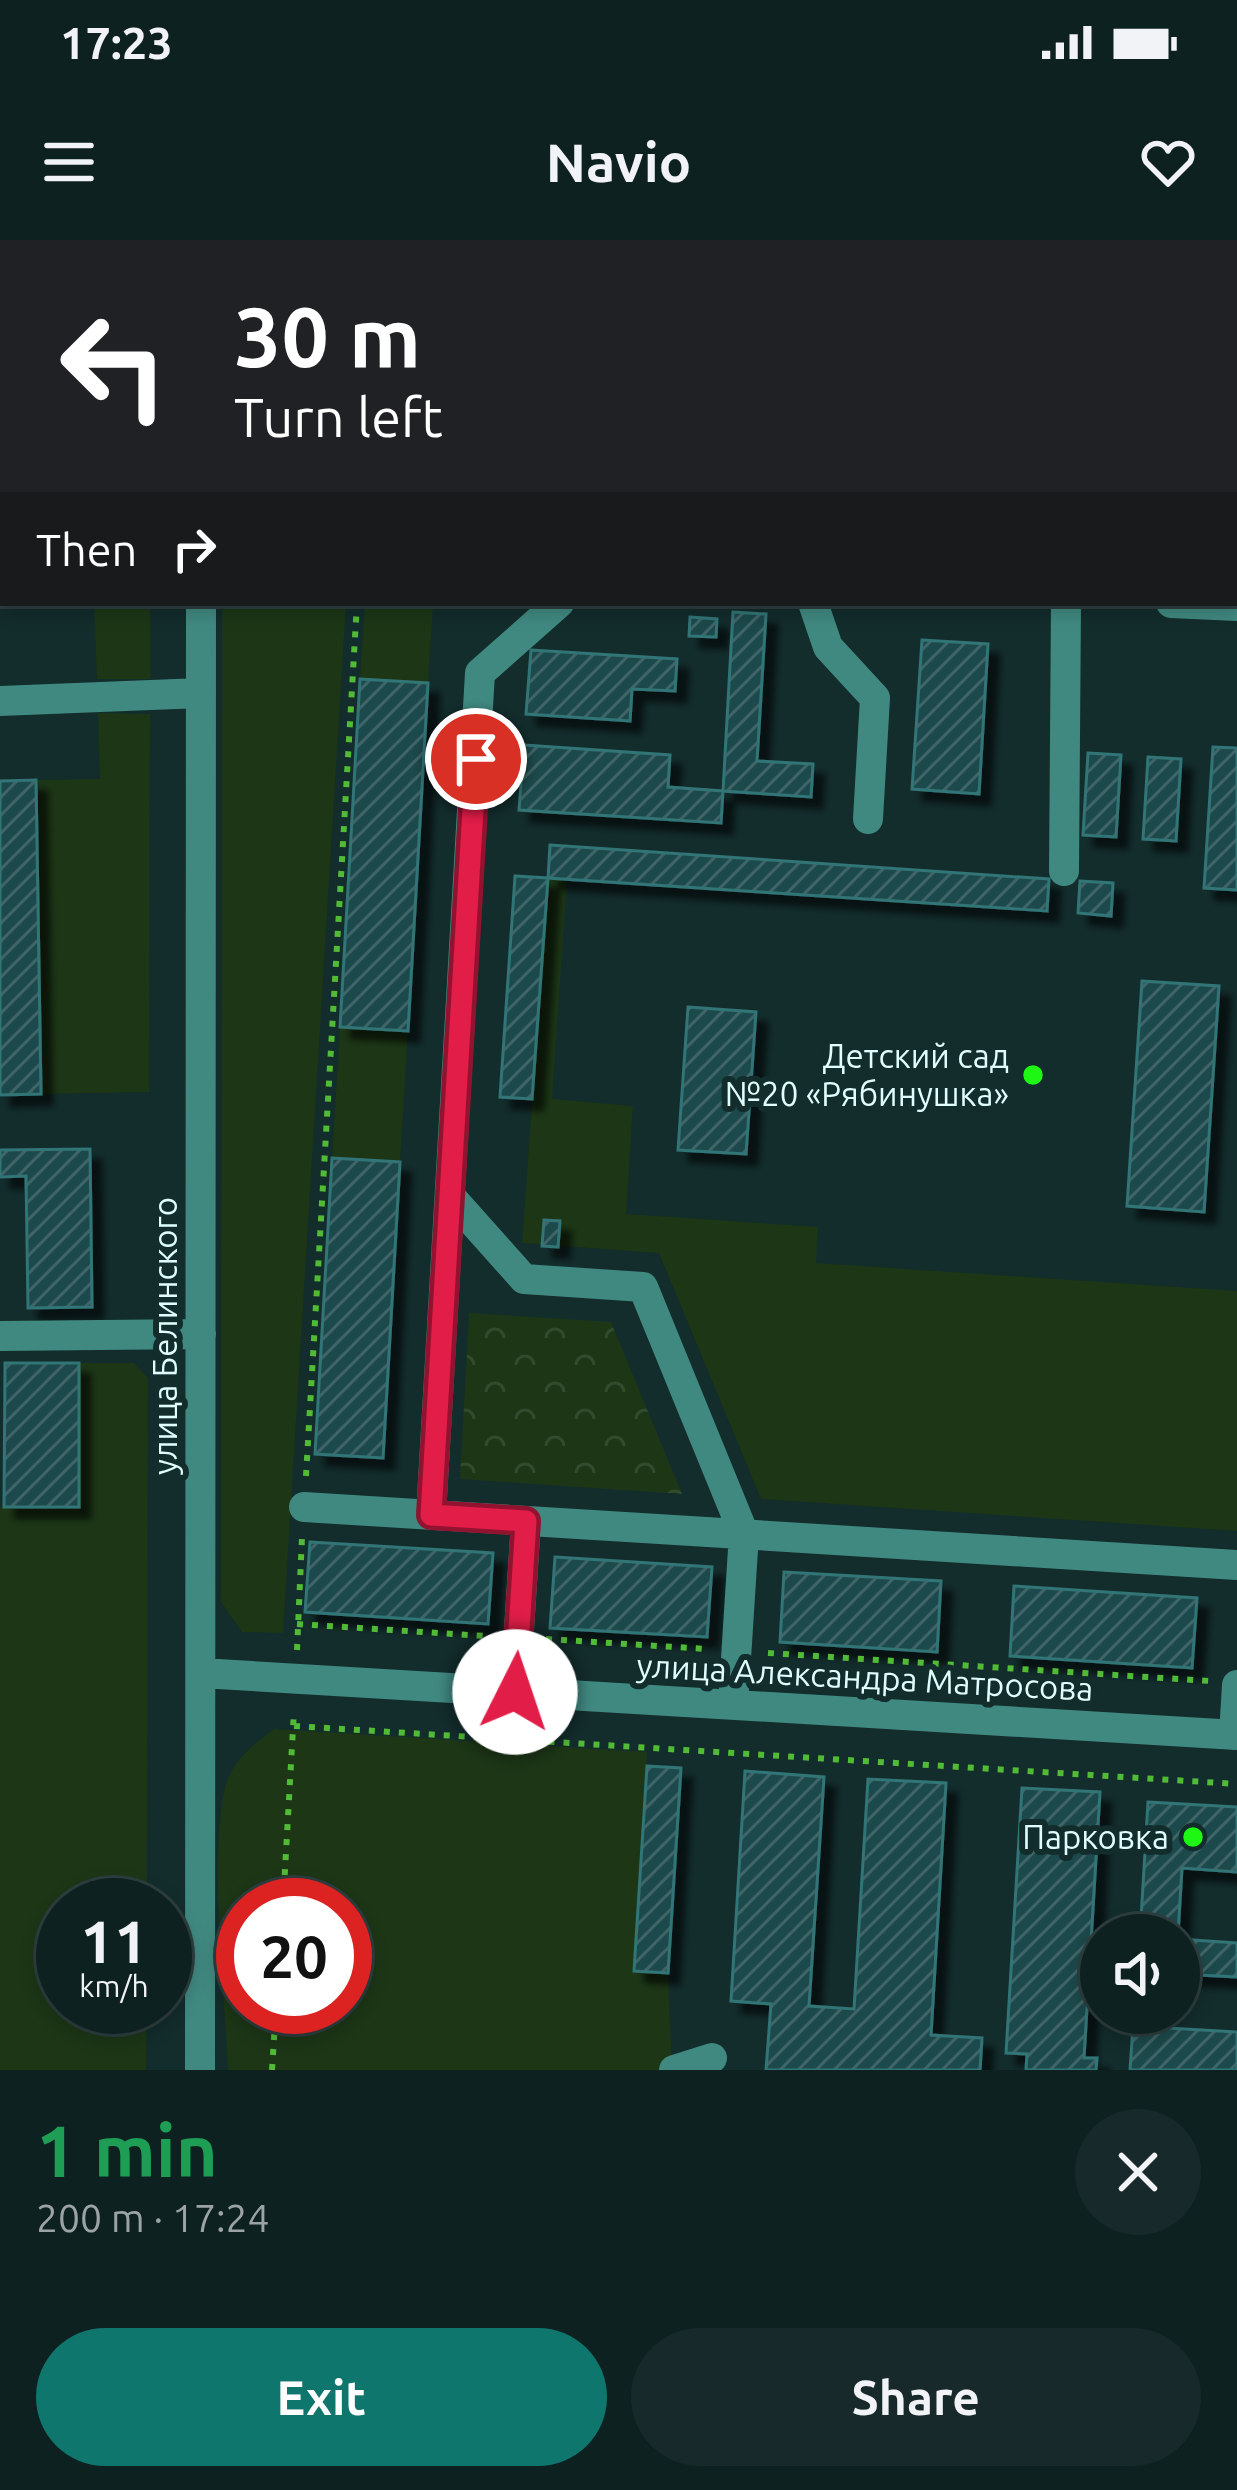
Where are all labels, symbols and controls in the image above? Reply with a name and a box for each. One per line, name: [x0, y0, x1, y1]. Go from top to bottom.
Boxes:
text: 17:23: [60, 17, 173, 68]
icon: menu: [36, 129, 102, 195]
icon: heart: [1135, 129, 1201, 195]
text: Navio: [546, 132, 691, 192]
icon: left: [36, 288, 192, 444]
text: 30 m: [234, 289, 421, 383]
text: Turn left: [234, 387, 443, 447]
icon: right: [161, 516, 227, 582]
text: Then: [36, 524, 137, 575]
pin: [425, 708, 527, 810]
icon: arrive: [443, 726, 509, 792]
place label: Детский сад №20 «Рябинушка»: [725, 1037, 1009, 1112]
marker: Детский сад №20 «Рябинушка»: [1020, 1062, 1046, 1088]
street label: улица Белинского: [146, 1197, 183, 1475]
position arrow: [452, 1629, 578, 1755]
street label: улица Александра Матросова: [636, 1646, 1094, 1707]
place label: Парковка: [1022, 1818, 1169, 1855]
marker: Парковка: [1180, 1824, 1206, 1850]
speed limit sign: 20: [216, 1878, 372, 2034]
text: 11: [80, 1907, 148, 1974]
map controls: [1080, 1914, 1200, 2034]
button: sound: [1080, 1914, 1200, 2034]
text: km/h: [79, 1969, 149, 2003]
button: close: [1075, 2109, 1201, 2235]
text: 1 min: [36, 2110, 218, 2191]
text: 200 m · 17:24: [36, 2196, 270, 2239]
button: Exit: [36, 2328, 607, 2466]
button: Share: [631, 2328, 1201, 2466]

